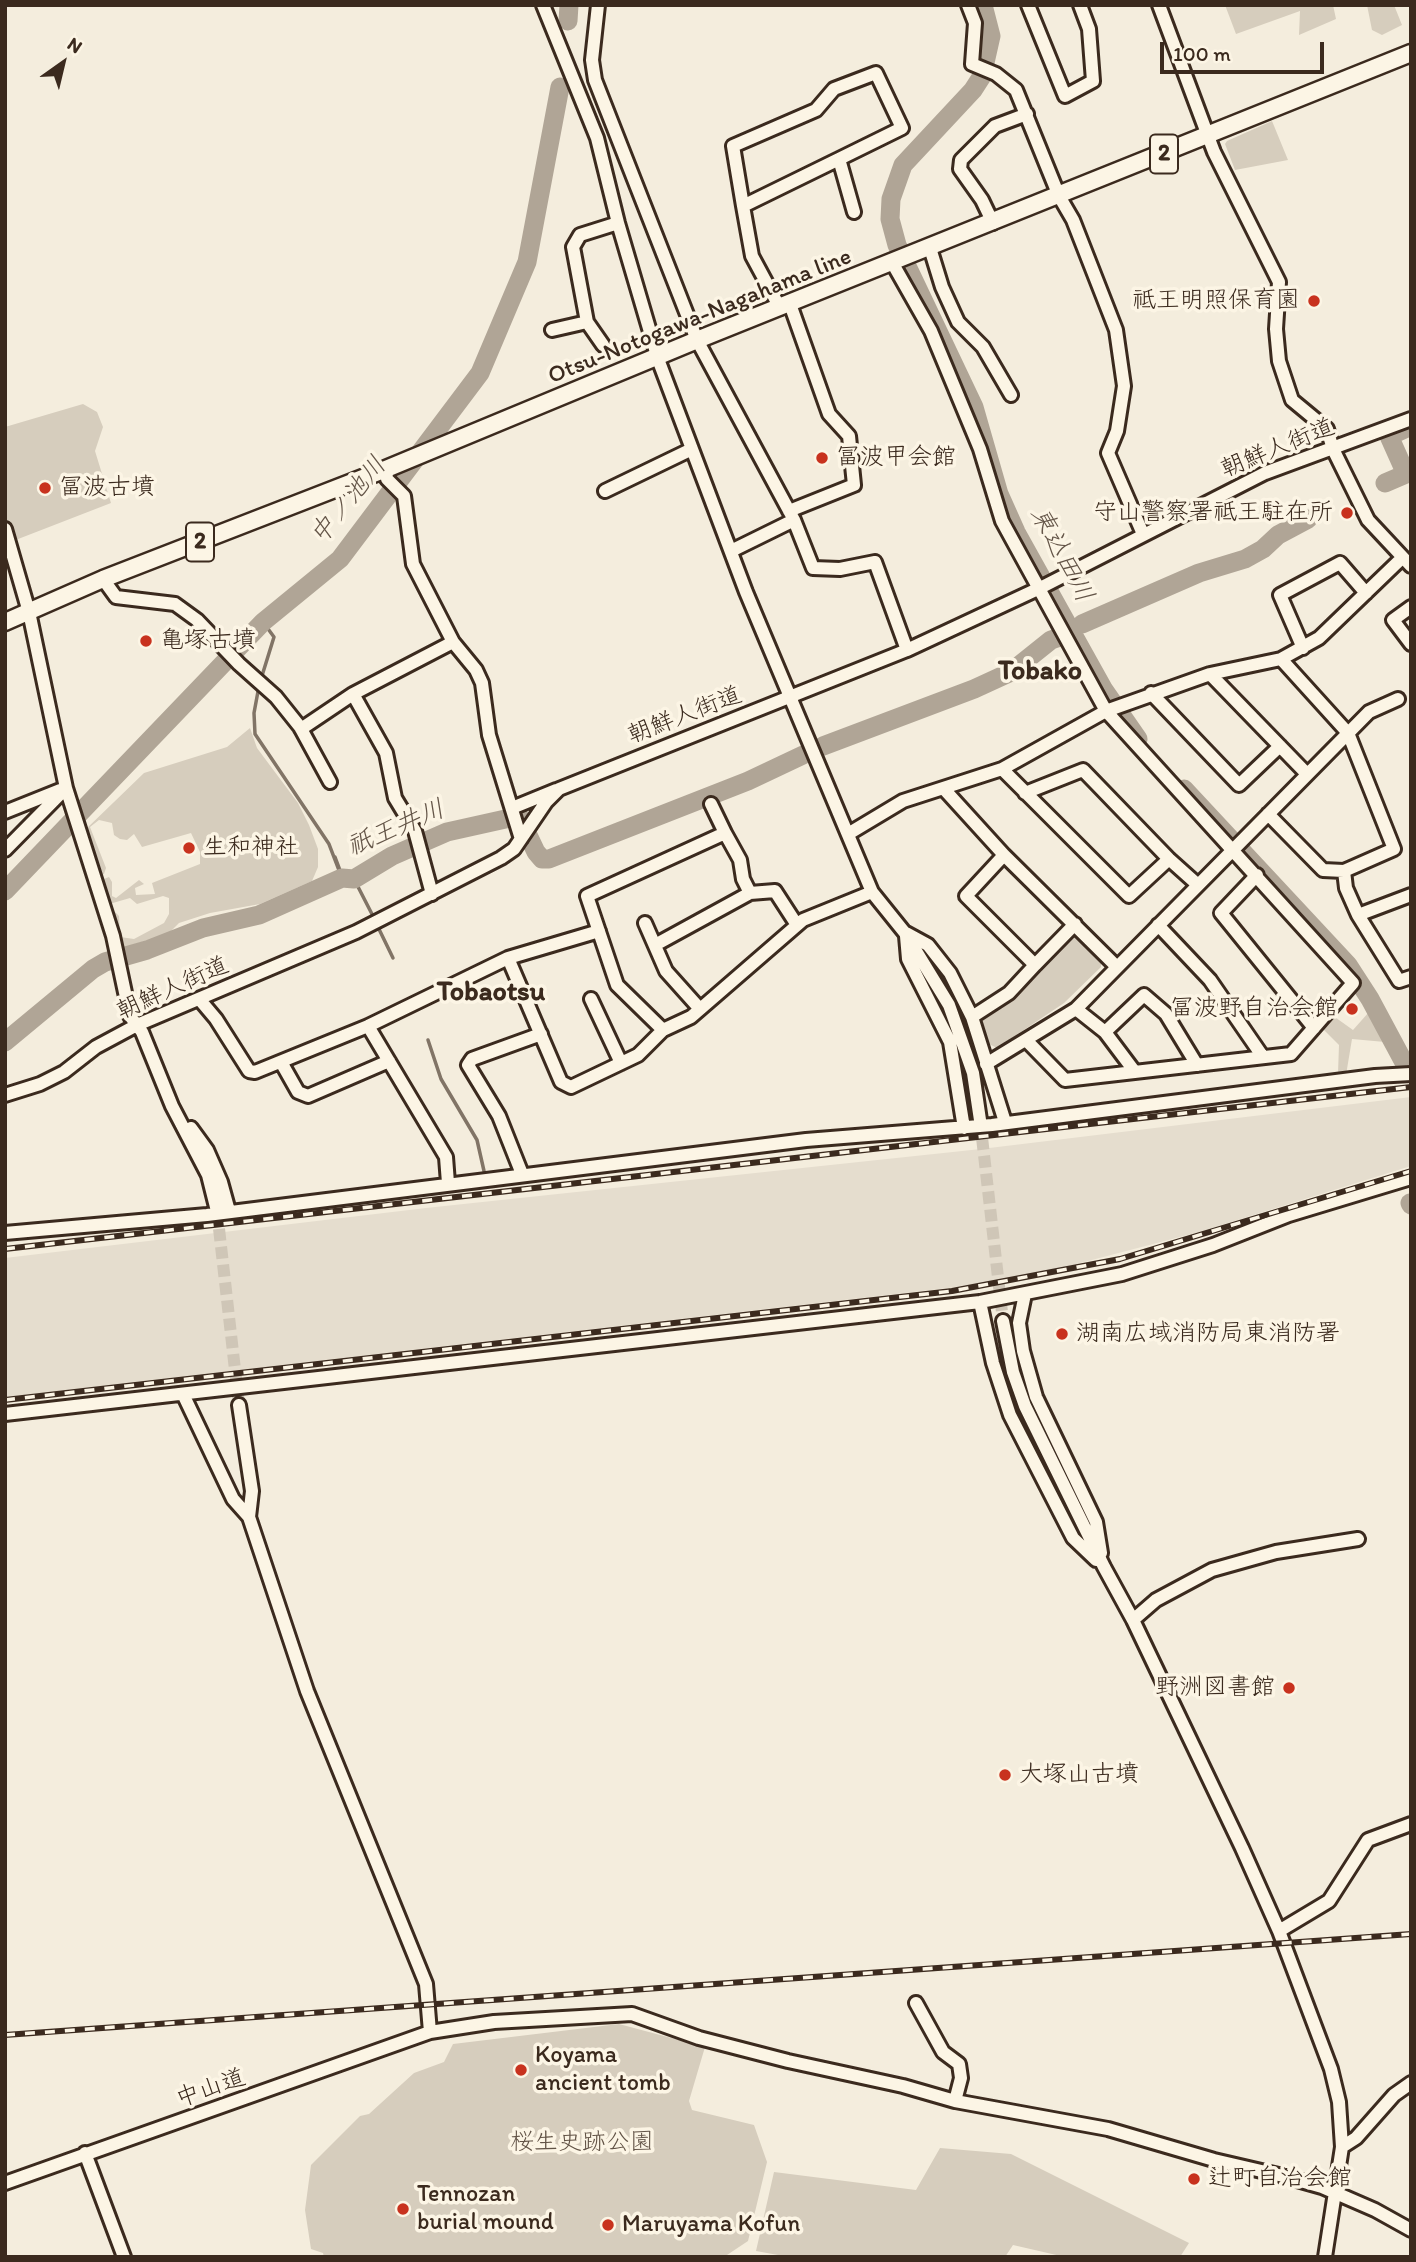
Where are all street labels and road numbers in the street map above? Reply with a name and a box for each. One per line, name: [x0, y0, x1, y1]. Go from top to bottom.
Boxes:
road number: 2: [1150, 134, 1178, 174]
street label: Otsu-Notogawa-Nagahama line: [544, 243, 856, 391]
street label: 朝鮮人街道: [1217, 413, 1339, 485]
road number: 2: [186, 522, 214, 562]
street label: 朝鮮人街道: [624, 681, 746, 751]
street label: 朝鮮人街道: [112, 951, 234, 1027]
street label: 中山道: [172, 2064, 250, 2114]

